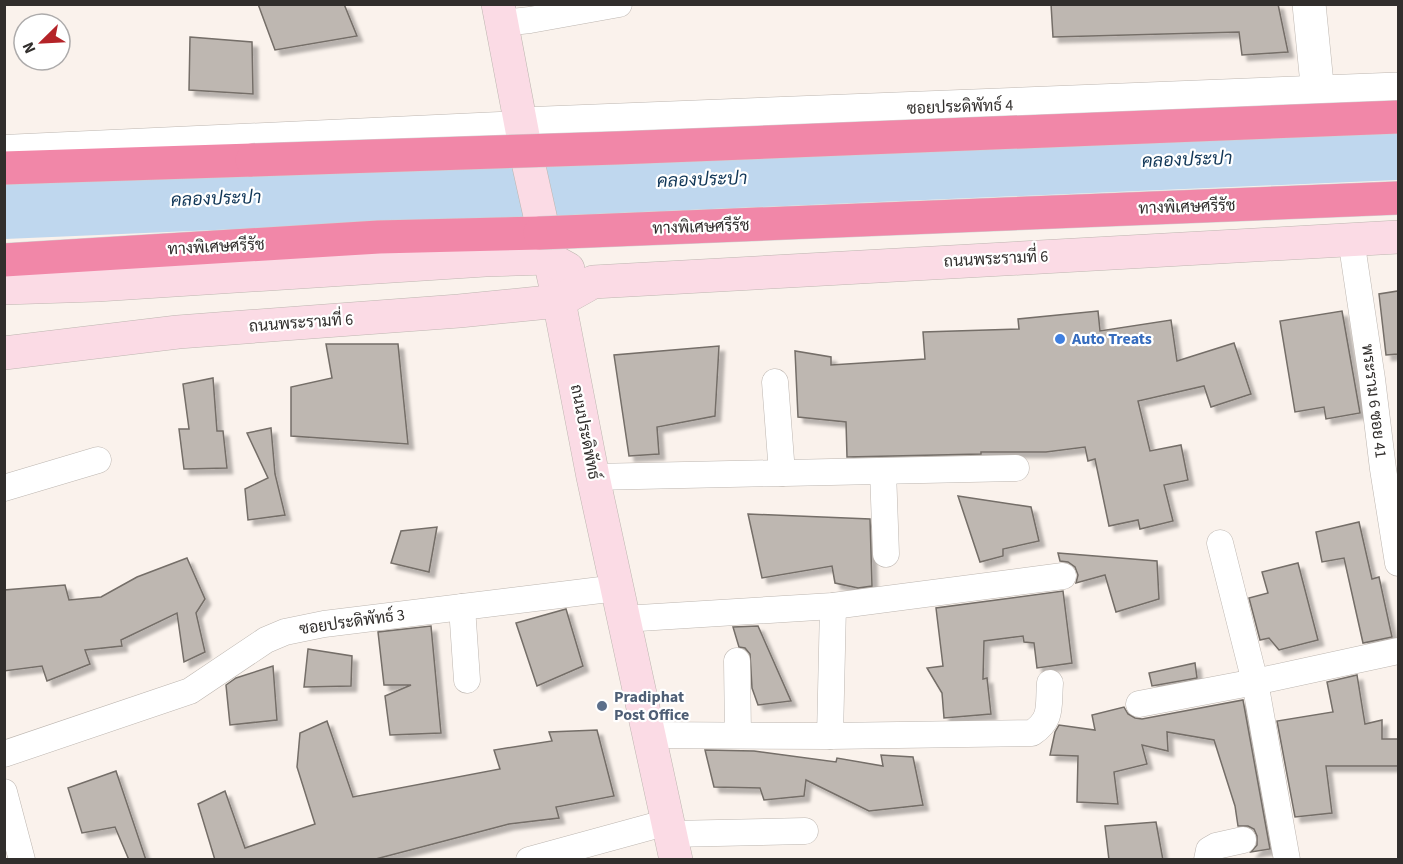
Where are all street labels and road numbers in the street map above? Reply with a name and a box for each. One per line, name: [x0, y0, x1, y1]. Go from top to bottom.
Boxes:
street label: ซอยประดิพัทธ์ 4: [906, 92, 1014, 120]
street label: ทางพิเศษศรีรัช: [1138, 193, 1236, 220]
street label: ทางพิเศษศรีรัช: [652, 213, 750, 240]
street label: ทางพิเศษศรีรัช: [167, 232, 265, 261]
street label: ถนนพระรามที่ 6: [943, 241, 1049, 273]
street label: ถนนพระรามที่ 6: [248, 304, 354, 338]
street label: พระราม 6 ซอย 41: [1356, 343, 1392, 459]
street label: ถนนประดิพัทธ์: [565, 382, 607, 482]
street label: ซอยประดิพัทธ์ 3: [297, 602, 406, 640]

